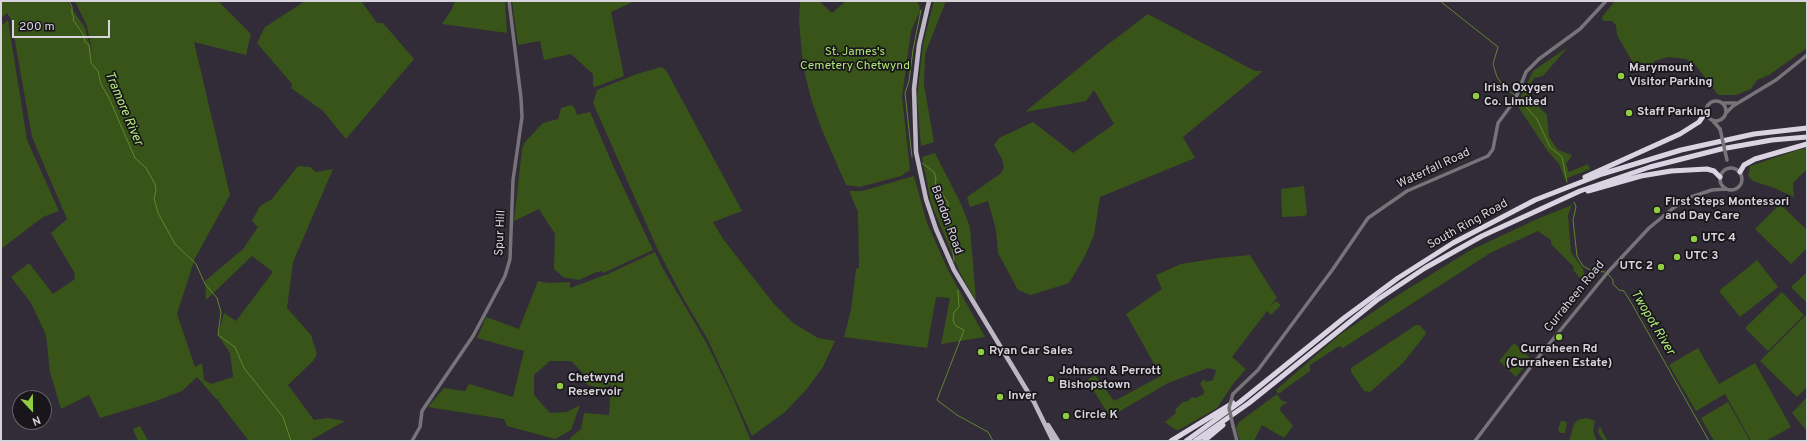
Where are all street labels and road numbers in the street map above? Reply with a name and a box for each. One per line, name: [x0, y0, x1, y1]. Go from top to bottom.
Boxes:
street label: Waterfall Road: [1395, 146, 1473, 192]
street label: Bandon Road: [927, 184, 965, 256]
street label: South Ring Road: [1425, 197, 1511, 253]
street label: Spur Hill: [493, 210, 509, 256]
street label: Curraheen Road: [1542, 258, 1608, 336]

